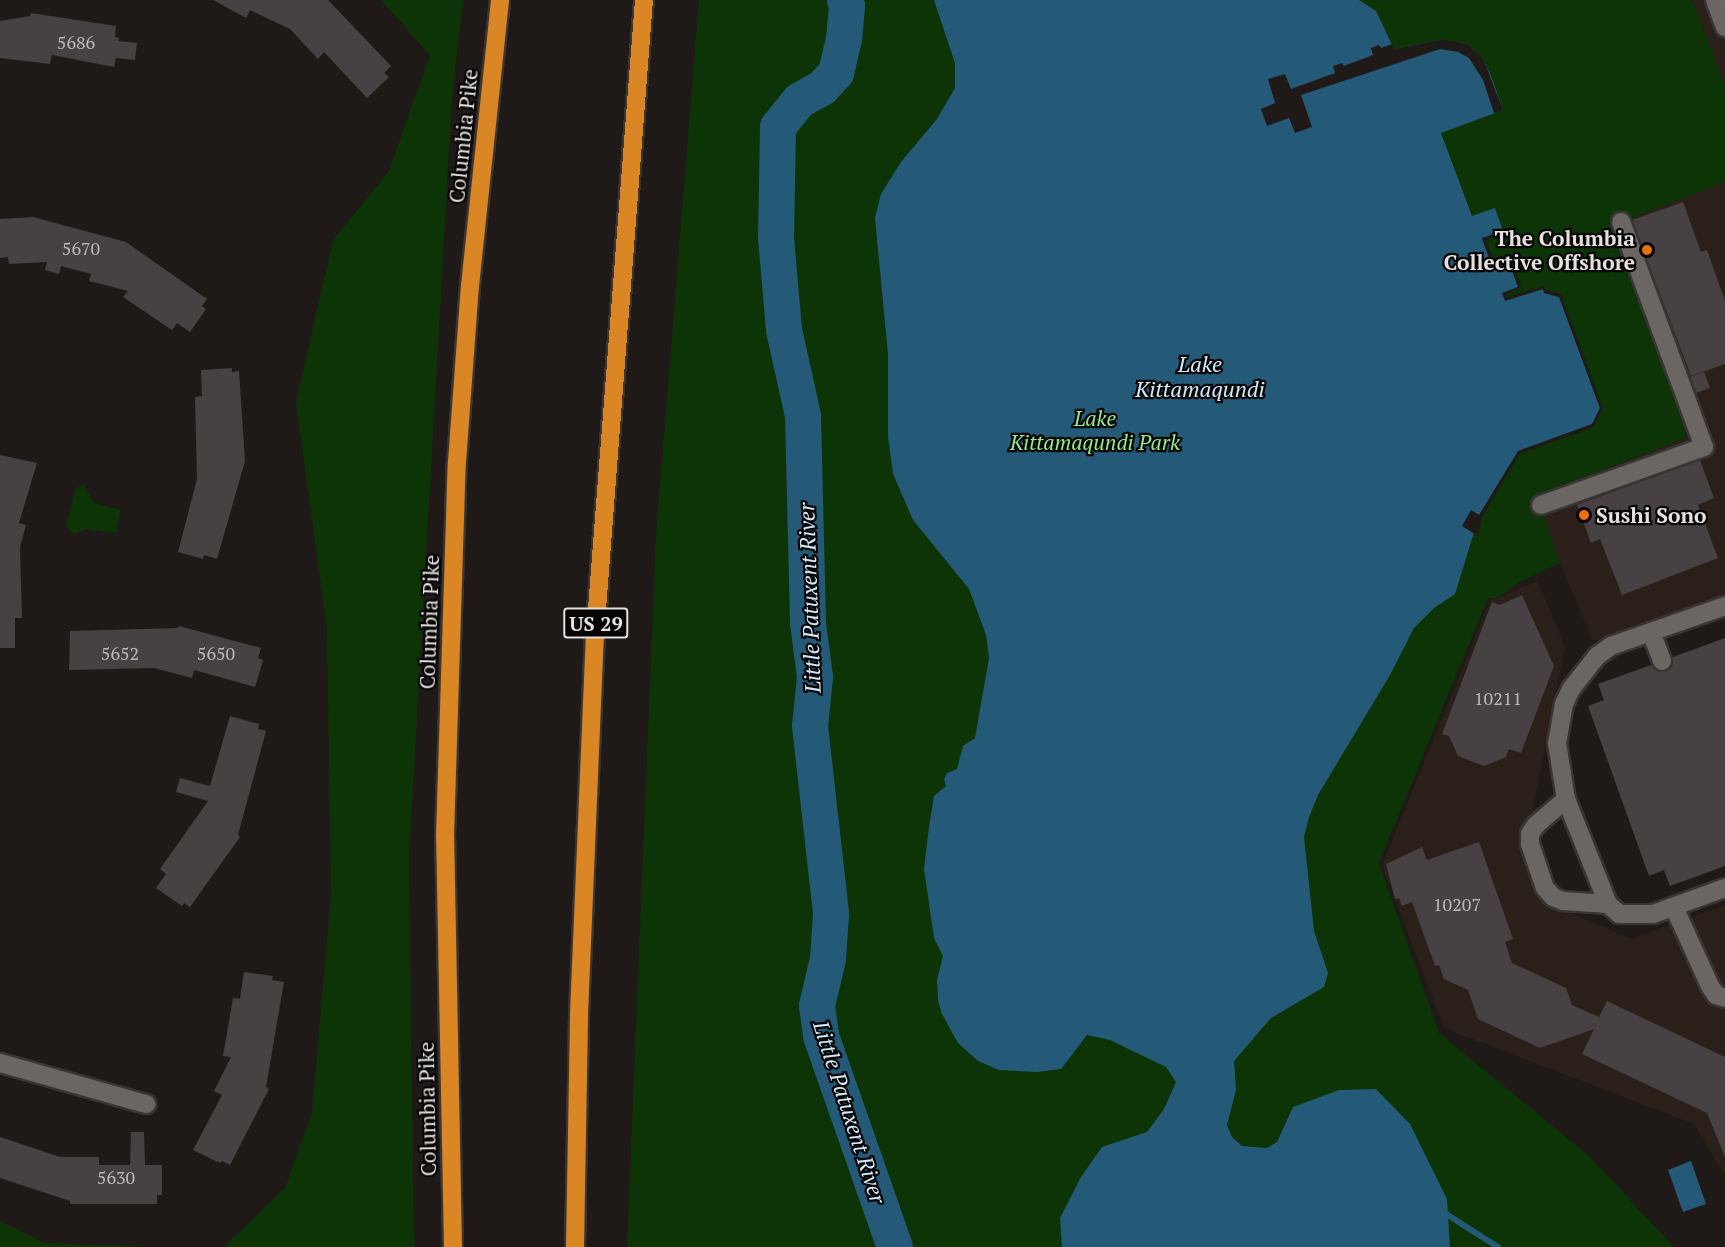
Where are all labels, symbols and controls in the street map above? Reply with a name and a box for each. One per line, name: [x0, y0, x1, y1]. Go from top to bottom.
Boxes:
house number: 5686: [57, 31, 95, 53]
street label: Columbia Pike: [443, 68, 483, 204]
place label: The Columbia Collective Offshore: [1444, 225, 1635, 275]
house number: 5670: [62, 237, 100, 259]
marker: The Columbia Collective Offshore: [1640, 243, 1654, 257]
water label: Lake Kittamaqundi: [1135, 350, 1265, 402]
park label: Lake Kittamaqundi Park: [1010, 405, 1180, 455]
water label: Little Patuxent River: [792, 502, 826, 694]
place label: Sushi Sono: [1596, 502, 1707, 528]
marker: Sushi Sono: [1577, 508, 1591, 522]
street label: Columbia Pike: [414, 554, 444, 690]
road number: US 29: [563, 606, 629, 640]
house number: 5652: [101, 642, 139, 664]
house number: 5650: [197, 642, 235, 664]
house number: 10211: [1474, 687, 1522, 709]
house number: 10207: [1433, 893, 1481, 915]
water label: Little Patuxent River: [808, 1017, 892, 1207]
street label: Columbia Pike: [413, 1041, 441, 1177]
house number: 5630: [97, 1166, 135, 1188]

